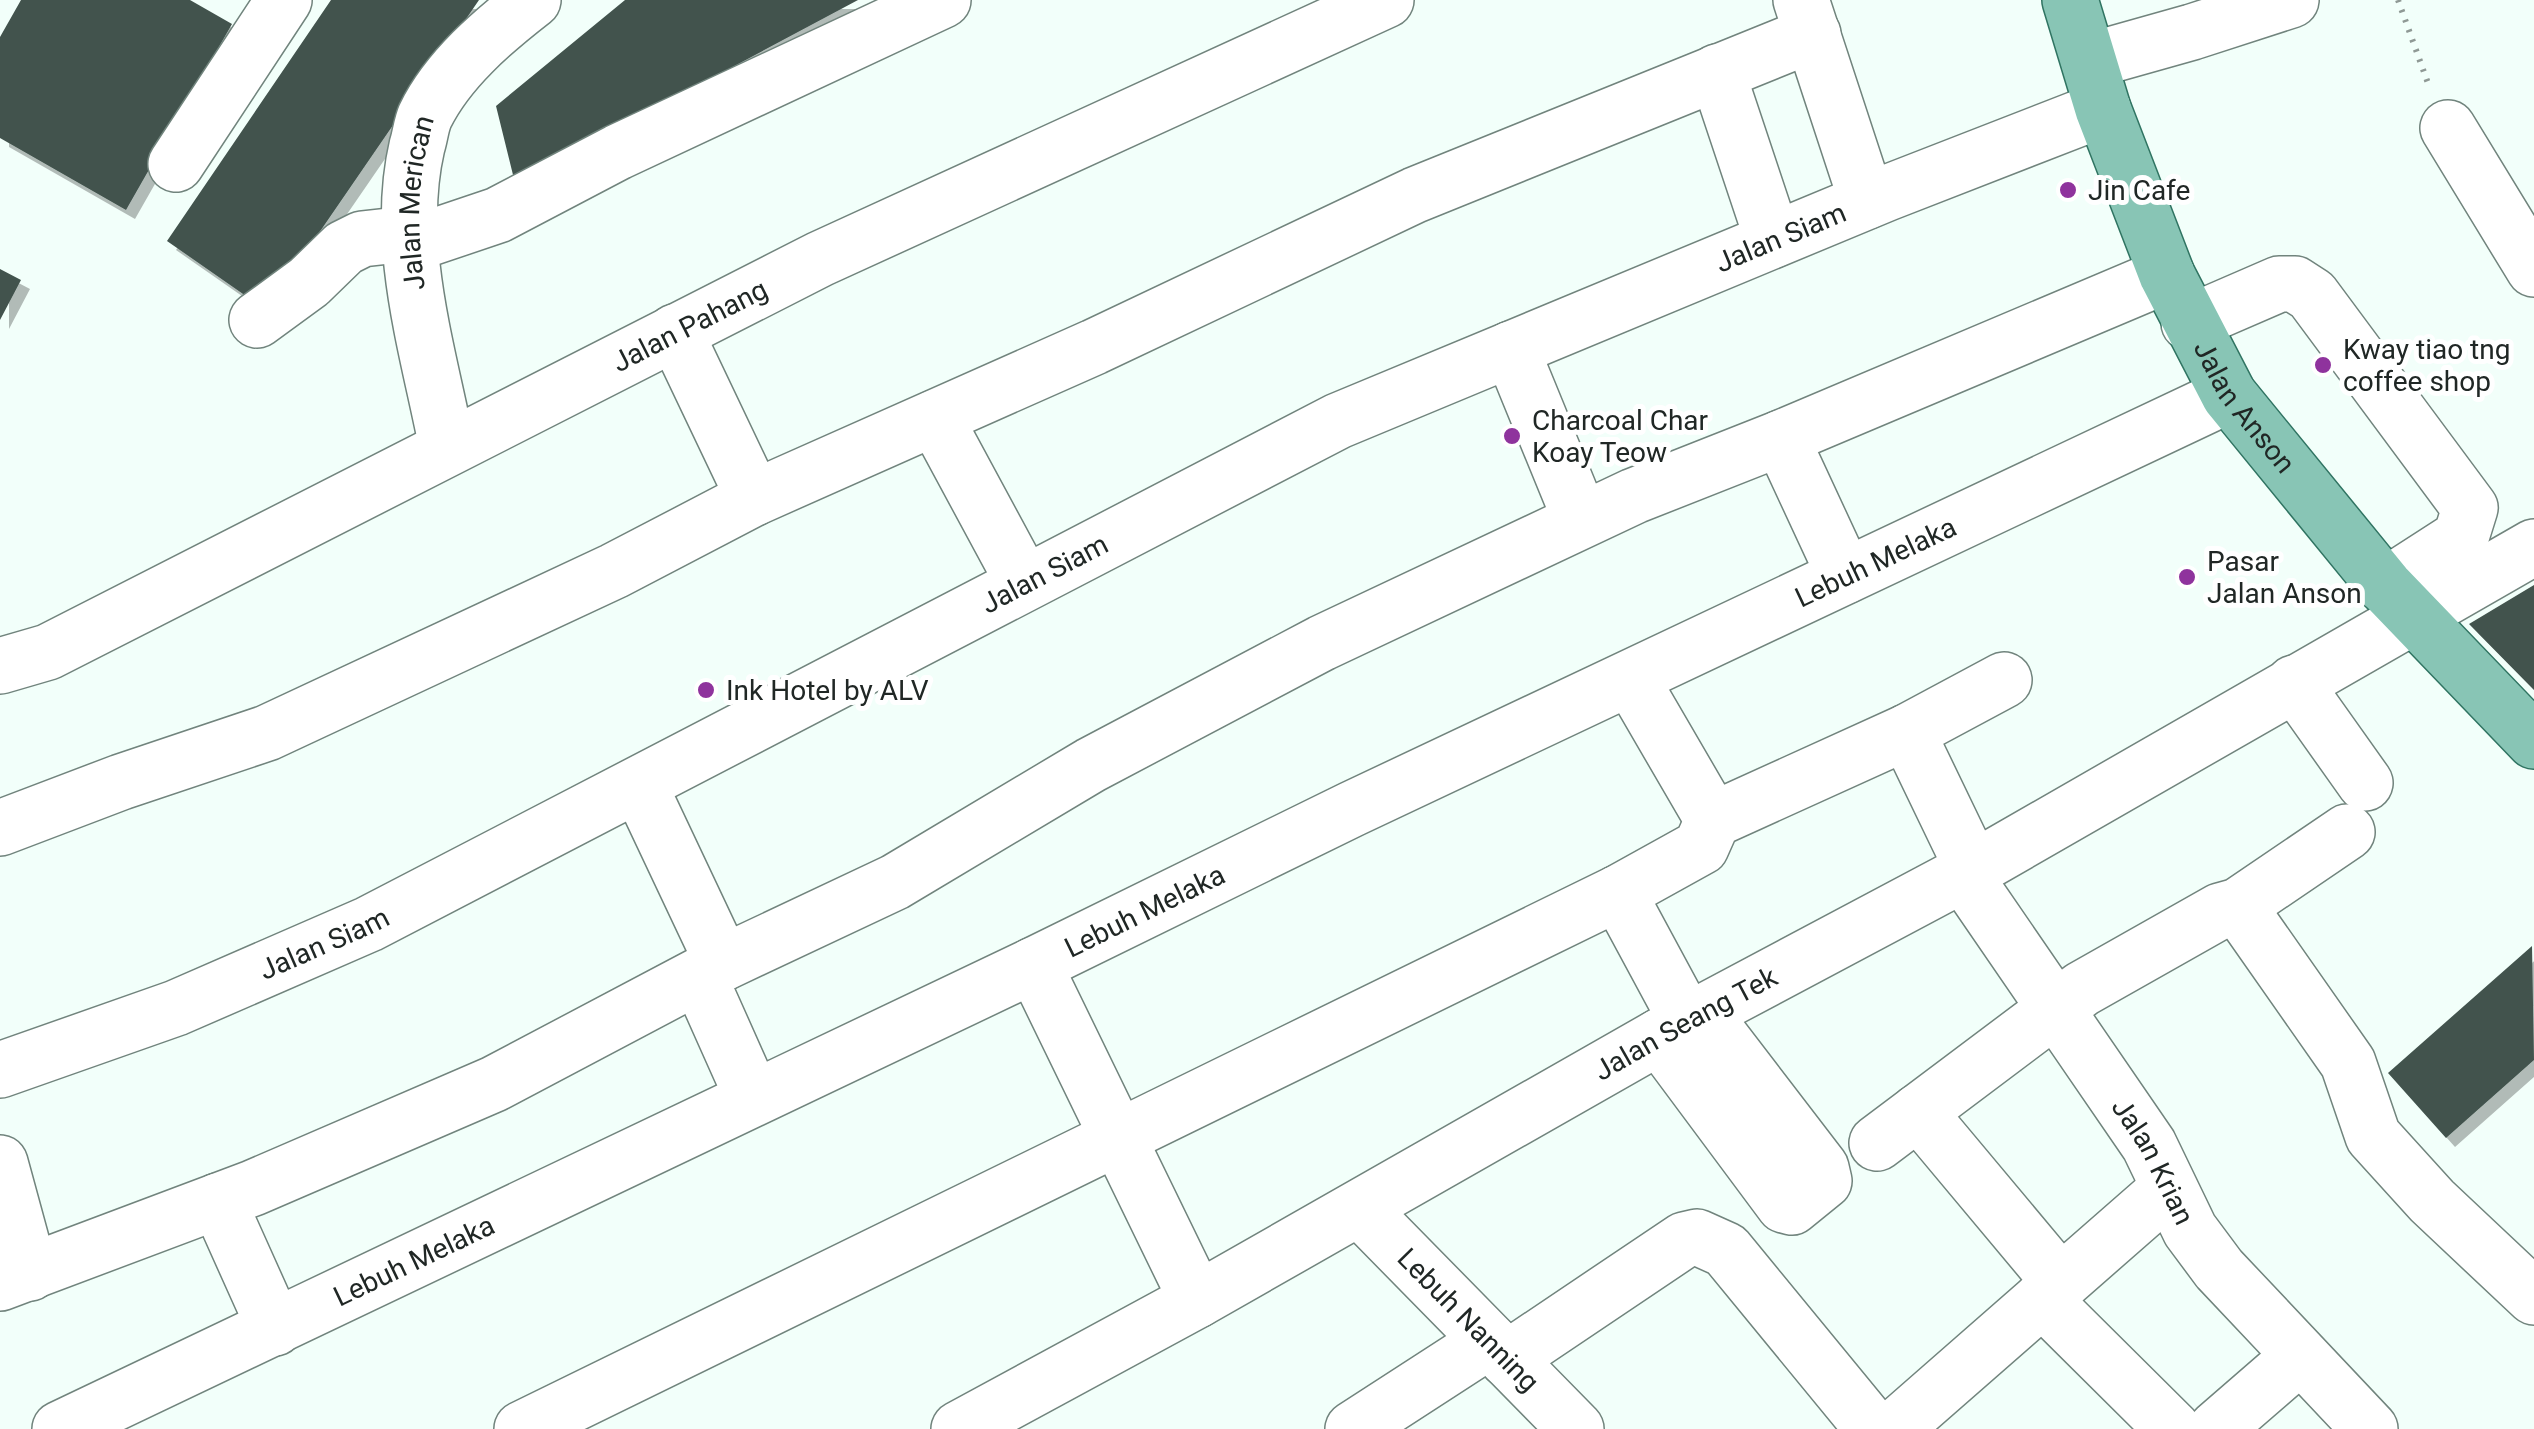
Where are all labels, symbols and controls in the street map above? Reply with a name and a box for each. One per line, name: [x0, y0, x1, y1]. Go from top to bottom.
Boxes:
street label: Jalan Merican: [393, 112, 440, 292]
place label: Jin Cafe: [2088, 174, 2190, 207]
marker: Jin Cafe: [2057, 179, 2079, 201]
street label: Jalan Siam: [1710, 195, 1851, 279]
street label: Jalan Pahang: [607, 272, 773, 379]
place label: Kway tiao tng coffee shop: [2343, 333, 2510, 398]
street label: Jalan Anson: [2187, 335, 2302, 479]
marker: Kway tiao tng coffee shop: [2312, 354, 2334, 376]
place label: Charcoal Char Koay Teow: [1532, 404, 1709, 469]
marker: Charcoal Char Koay Teow: [1501, 425, 1523, 447]
street label: Lebuh Melaka: [1790, 510, 1961, 614]
street label: Jalan Siam: [975, 527, 1113, 620]
place label: Pasar Jalan Anson: [2207, 545, 2362, 610]
marker: Pasar Jalan Anson: [2176, 566, 2198, 588]
place label: Ink Hotel by ALV: [726, 674, 929, 707]
marker: Ink Hotel by ALV: [695, 679, 717, 701]
street label: Lebuh Melaka: [1059, 858, 1230, 964]
street label: Jalan Siam: [254, 900, 394, 986]
street label: Jalan Seang Tek: [1588, 959, 1783, 1087]
street label: Jalan Krian: [2105, 1091, 2201, 1230]
street label: Lebuh Melaka: [328, 1208, 500, 1313]
street label: Lebuh Nanning: [1391, 1241, 1546, 1398]

